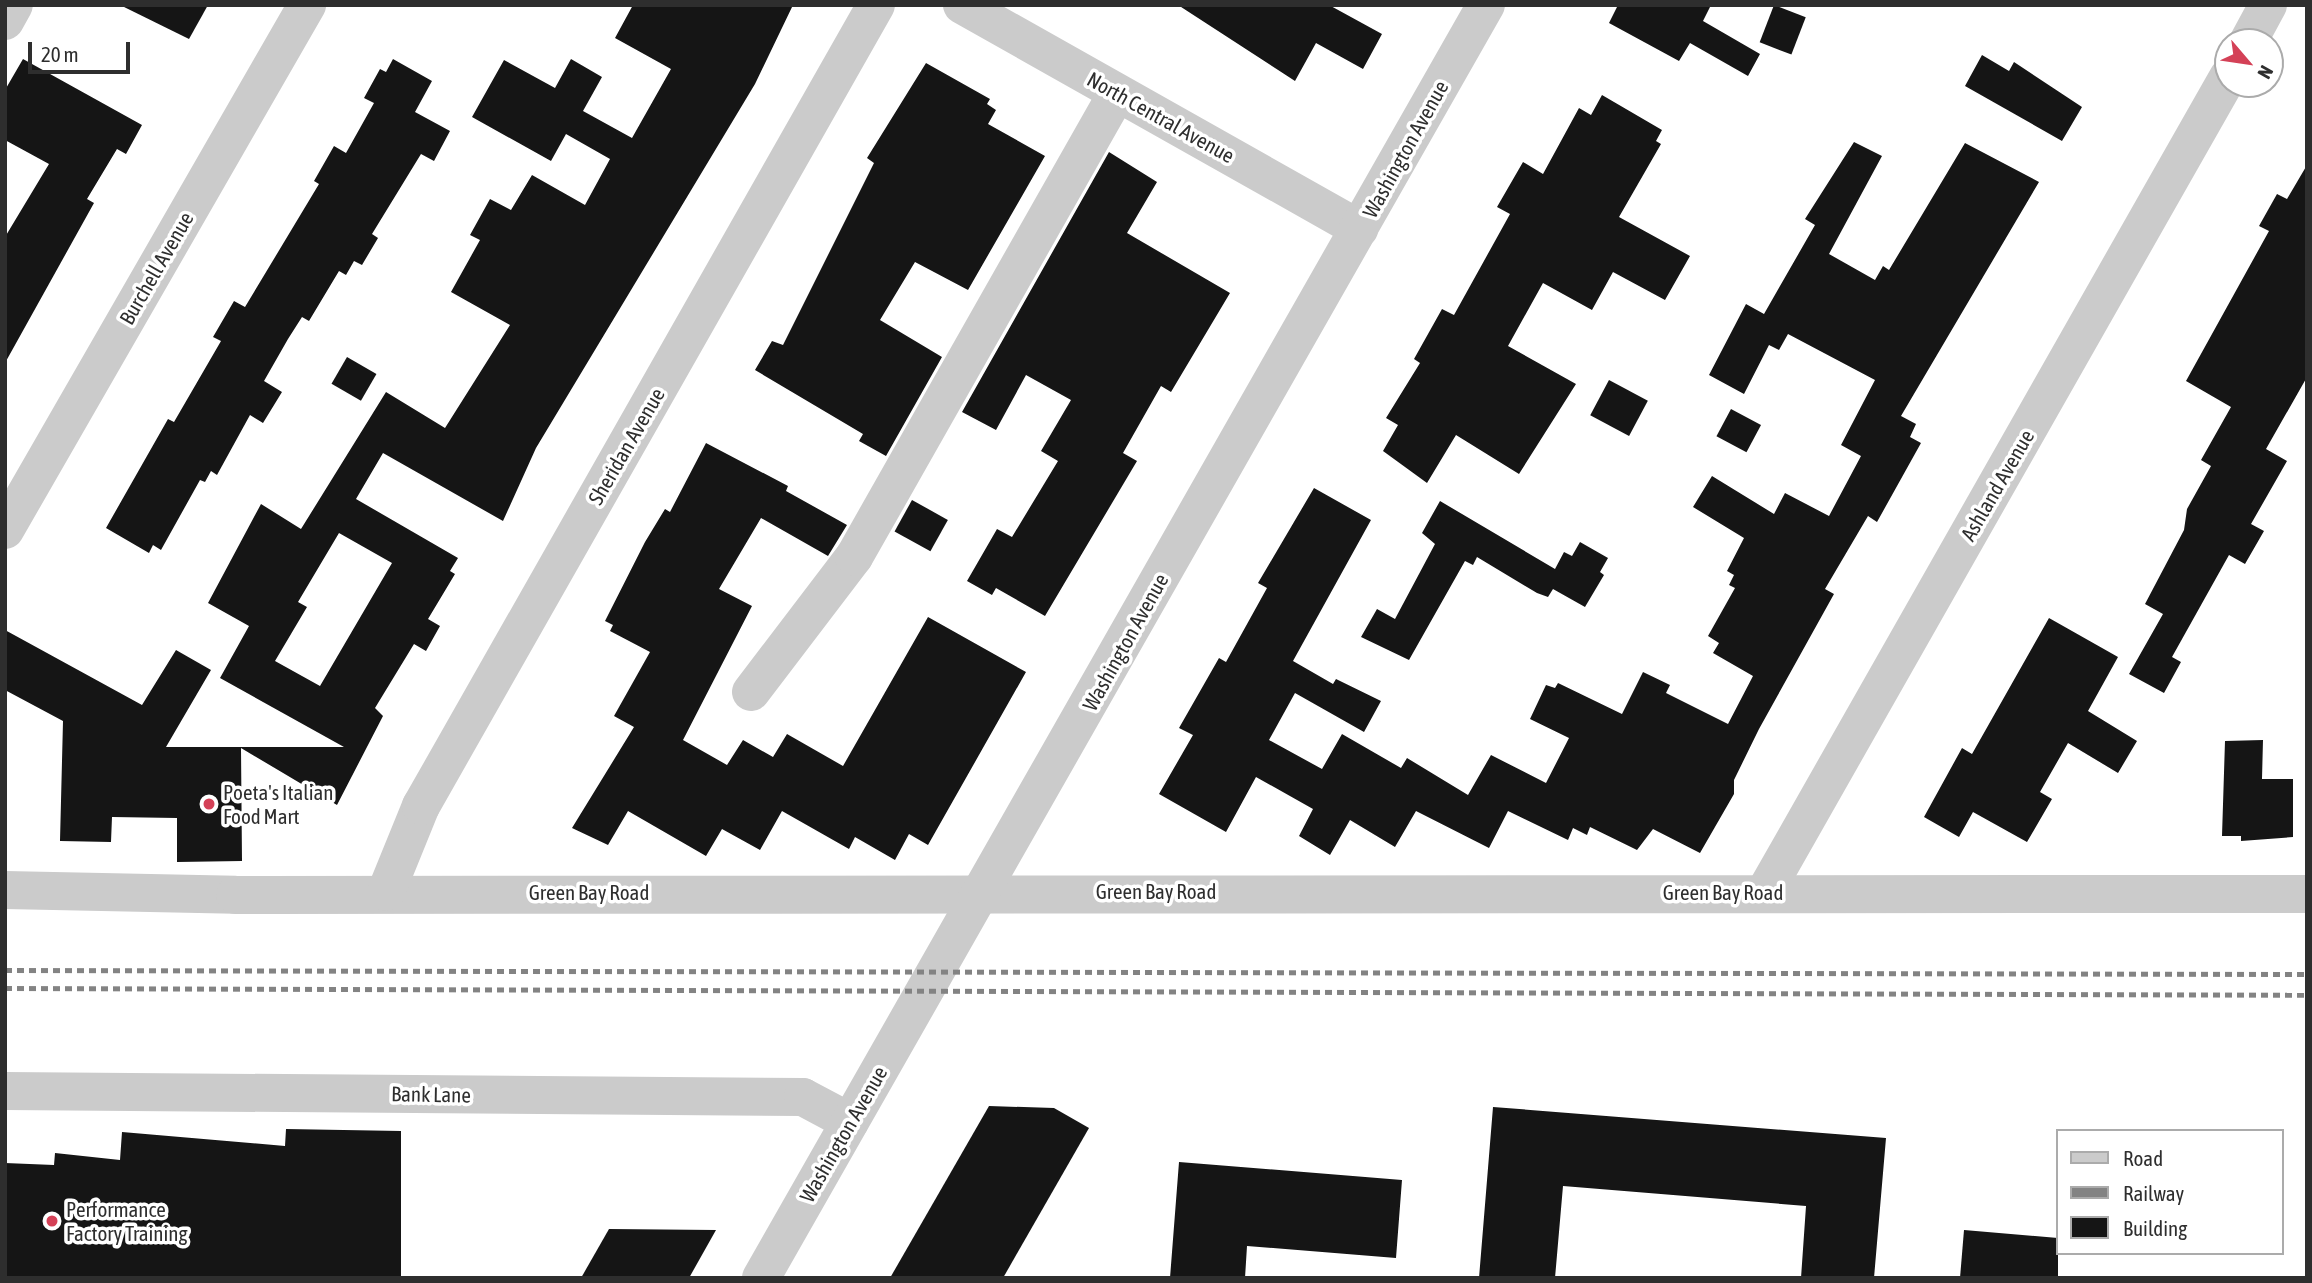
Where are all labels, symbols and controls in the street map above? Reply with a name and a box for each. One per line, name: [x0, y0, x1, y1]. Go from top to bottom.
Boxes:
scale bar: [32, 28, 133, 72]
north arrow: [2214, 28, 2284, 98]
text: 20 m: [41, 42, 79, 66]
text: N: [2253, 62, 2278, 82]
street label: North Central Avenue: [1083, 66, 1239, 168]
street label: Washington Avenue: [1357, 76, 1453, 222]
street label: Burchell Avenue: [114, 207, 198, 329]
street label: Sheridan Avenue: [582, 383, 670, 509]
street label: Ashland Avenue: [1955, 425, 2039, 545]
street label: Washington Avenue: [1077, 569, 1173, 715]
place label: Poeta's Italian Food Mart: [223, 779, 334, 829]
marker: Poeta's Italian Food Mart: [201, 796, 217, 812]
street label: Green Bay Road: [1096, 878, 1216, 904]
street label: Green Bay Road: [529, 879, 649, 905]
street label: Green Bay Road: [1663, 879, 1783, 905]
street label: Washington Avenue: [794, 1061, 892, 1207]
street label: Bank Lane: [391, 1081, 471, 1107]
legend: [2056, 1129, 2284, 1255]
text: Road: [2123, 1146, 2163, 1170]
text: Railway: [2123, 1181, 2184, 1205]
place label: Performance Factory Training: [66, 1196, 188, 1246]
marker: Performance Factory Training: [44, 1213, 60, 1229]
text: Building: [2123, 1216, 2187, 1240]

